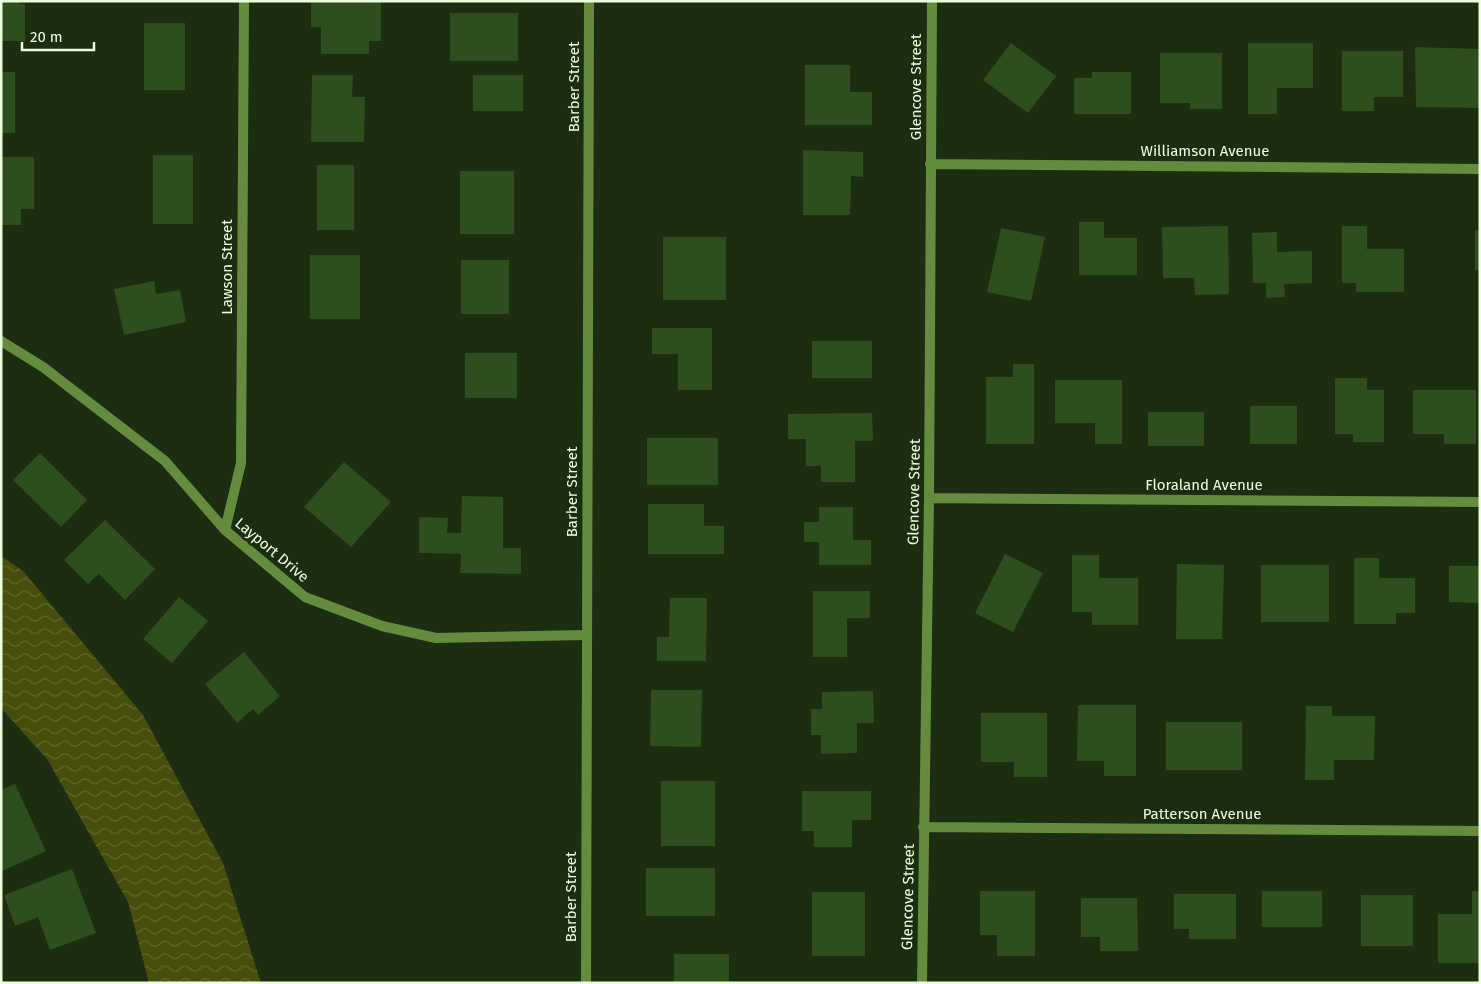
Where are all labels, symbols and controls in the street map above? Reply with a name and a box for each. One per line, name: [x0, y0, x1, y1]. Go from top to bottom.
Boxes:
scale bar: [22, 20, 95, 52]
text: 20 m: [30, 28, 63, 46]
street label: Glencove Street: [907, 33, 925, 140]
street label: Barber Street: [565, 41, 583, 132]
street label: Williamson Avenue: [1141, 142, 1269, 160]
street label: Lawson Street: [218, 219, 236, 315]
street label: Glencove Street: [904, 438, 924, 545]
street label: Barber Street: [563, 446, 581, 537]
street label: Floraland Avenue: [1145, 476, 1263, 494]
street label: Layport Drive: [231, 514, 313, 586]
street label: Patterson Avenue: [1143, 805, 1261, 823]
street label: Glencove Street: [898, 843, 918, 950]
street label: Barber Street: [562, 851, 580, 942]

